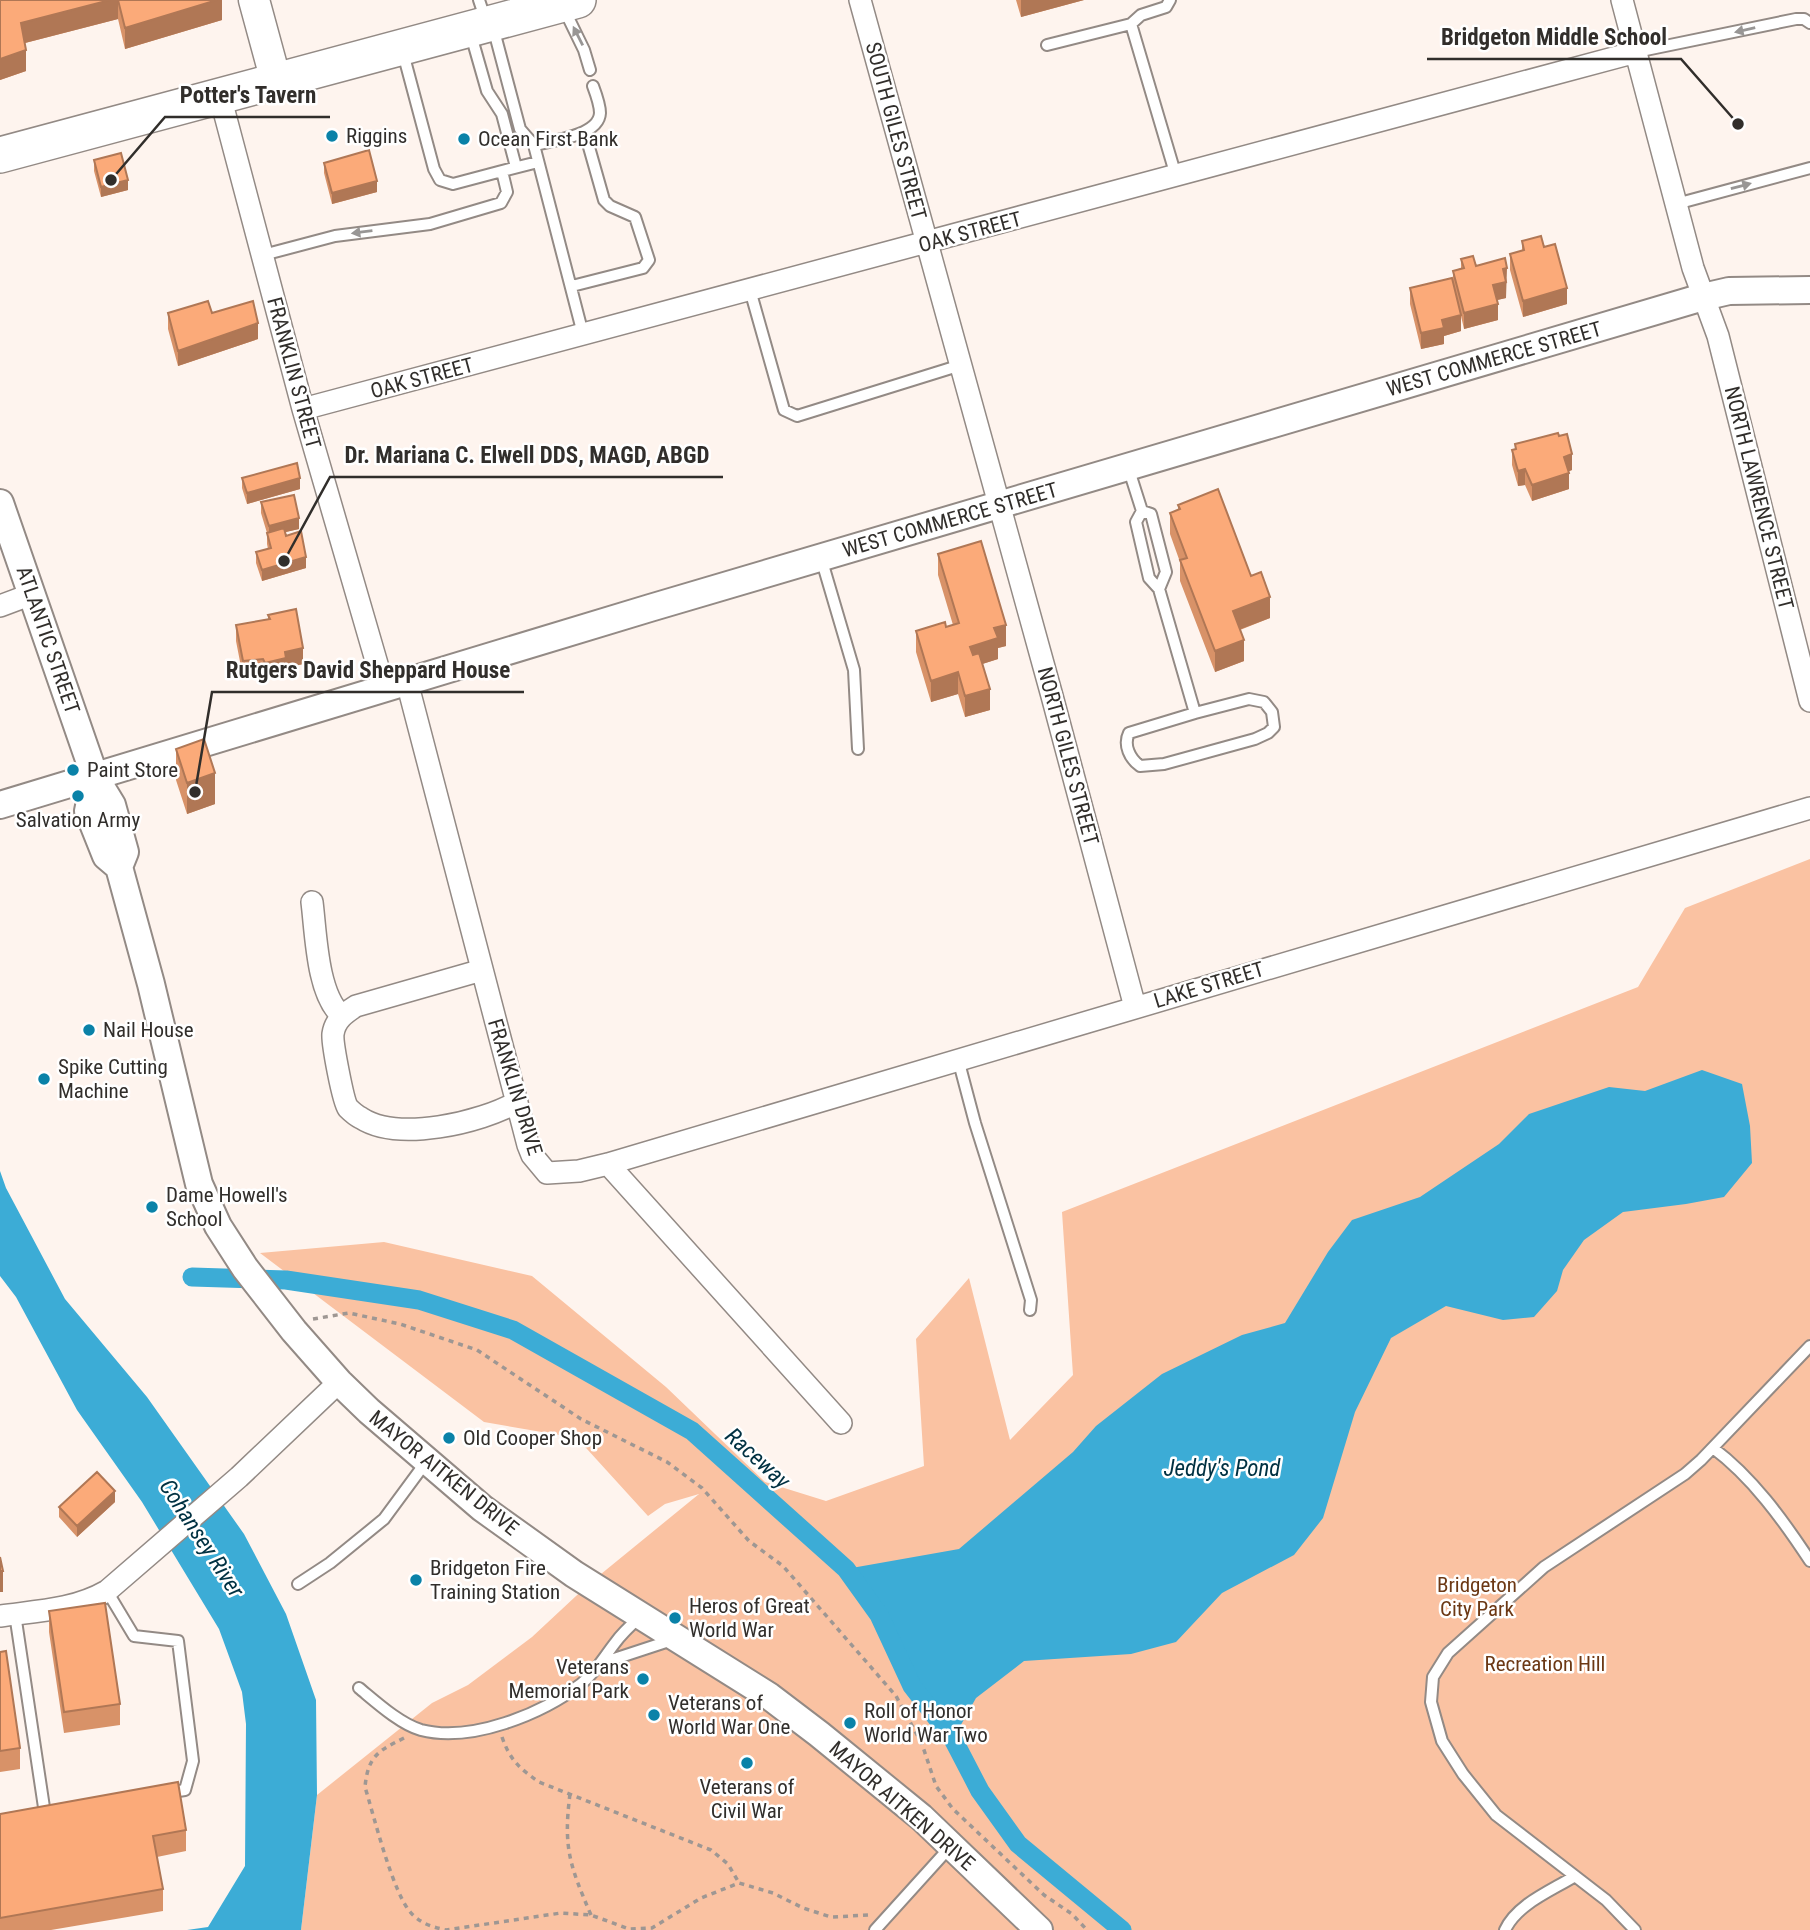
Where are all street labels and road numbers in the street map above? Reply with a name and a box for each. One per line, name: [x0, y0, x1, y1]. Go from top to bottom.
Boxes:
street label: SOUTH GILES STREET: [861, 40, 931, 222]
street label: OAK STREET: [916, 207, 1024, 257]
street label: FRANKLIN STREET: [262, 295, 326, 451]
street label: WEST COMMERCE STREET: [1384, 317, 1604, 401]
street label: OAK STREET: [368, 353, 476, 403]
street label: NORTH LAWRENCE STREET: [1720, 384, 1798, 612]
street label: WEST COMMERCE STREET: [840, 478, 1060, 562]
street label: ATLANTIC STREET: [11, 563, 85, 717]
street label: NORTH GILES STREET: [1033, 664, 1103, 848]
street label: LAKE STREET: [1151, 957, 1267, 1013]
street label: FRANKLIN DRIVE: [483, 1016, 547, 1158]
street label: MAYOR AITKEN DRIVE: [365, 1406, 523, 1540]
street label: MAYOR AITKEN DRIVE: [824, 1736, 980, 1876]

